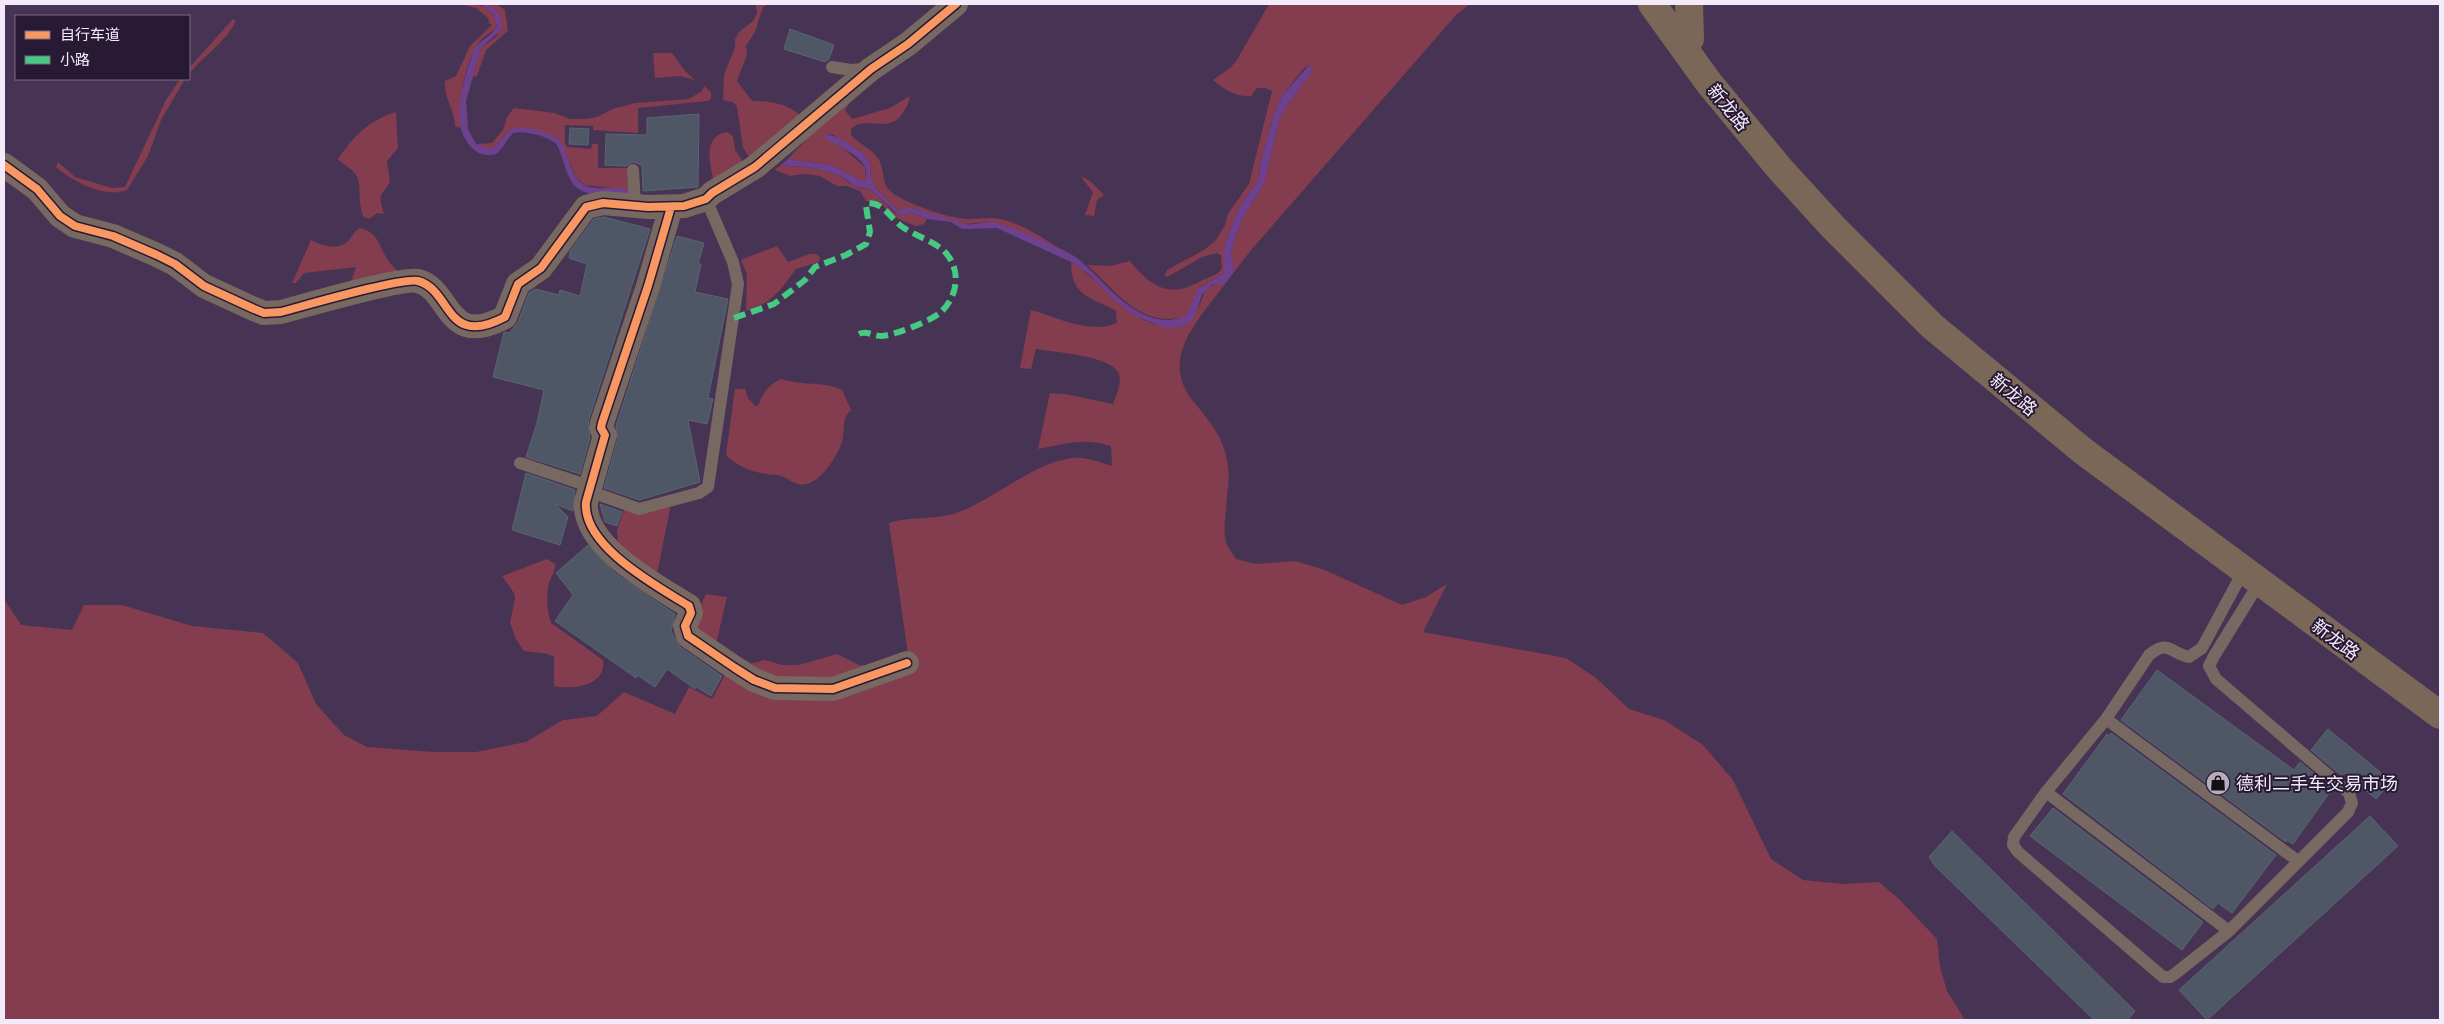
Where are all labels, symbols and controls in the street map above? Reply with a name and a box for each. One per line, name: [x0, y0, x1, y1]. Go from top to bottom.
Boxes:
legend: [15, 15, 190, 80]
text: 自行车道: [60, 24, 120, 44]
text: 小路: [60, 49, 90, 69]
street label: 新龙路: [1703, 78, 1755, 136]
street label: 新龙路: [1986, 367, 2042, 421]
street label: 新龙路: [2307, 613, 2365, 665]
shop icon: 德利二手车交易市场: [2205, 770, 2231, 796]
place label: 德利二手车交易市场: [2236, 771, 2398, 795]

